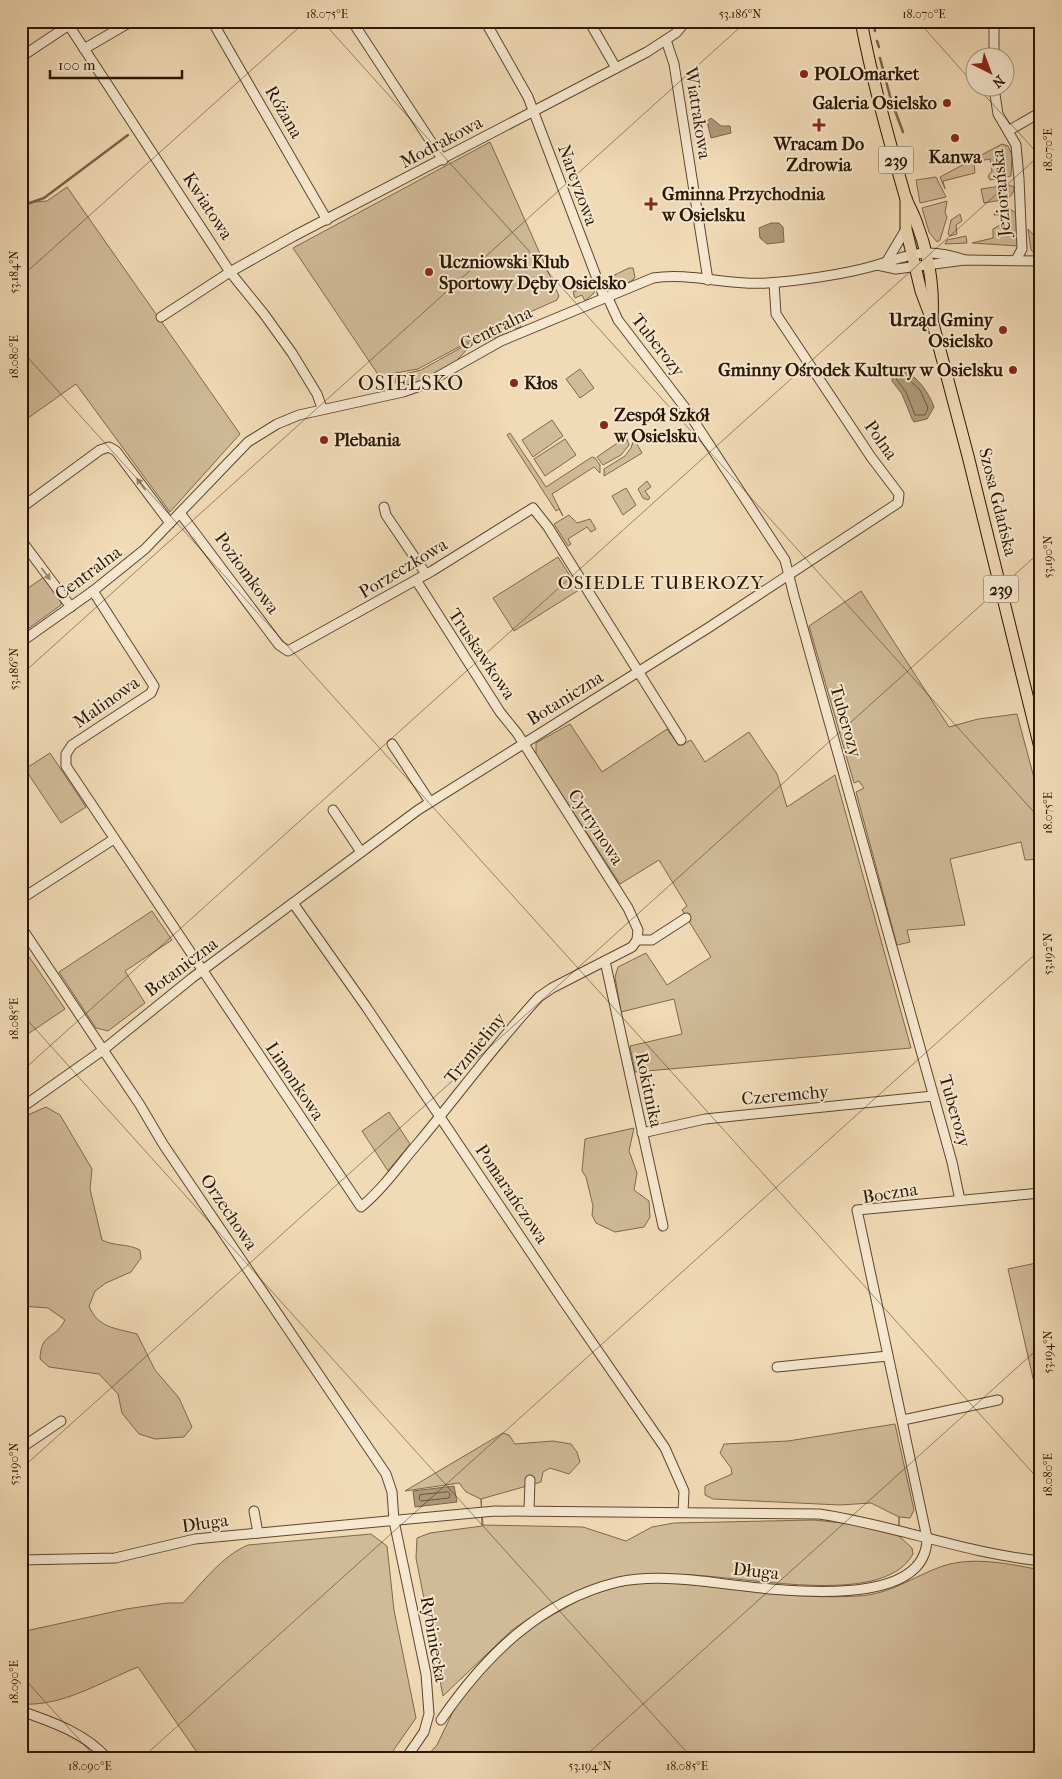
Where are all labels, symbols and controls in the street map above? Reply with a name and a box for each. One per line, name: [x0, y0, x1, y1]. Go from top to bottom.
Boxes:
text: 18.075°E: [306, 7, 348, 21]
text: 53.186°N: [719, 7, 761, 21]
text: 18.070°E: [902, 7, 946, 21]
scale bar: [50, 48, 182, 80]
north arrow: [964, 48, 1014, 98]
text: 100 m: [58, 56, 96, 74]
place label: POLOmarket: [814, 64, 920, 85]
street label: Wiatrakowa: [680, 65, 715, 161]
marker: POLOmarket: [798, 68, 810, 80]
text: N: [988, 71, 1008, 91]
street label: Różana: [260, 82, 307, 143]
place label: Galeria Osielsko: [812, 93, 937, 114]
marker: Galeria Osielsko: [941, 97, 953, 109]
street label: Modrakowa: [396, 112, 487, 173]
marker: Wracam Do Zdrowia: [813, 119, 825, 131]
text: 18.070°E: [1041, 128, 1055, 172]
marker: Kanwa: [949, 132, 961, 144]
place label: Wracam Do Zdrowia: [773, 134, 864, 176]
street label: Narcyzowa: [553, 142, 602, 229]
road number: 239: [878, 146, 914, 174]
place label: Kanwa: [928, 147, 982, 168]
street label: Jeziorańska: [987, 148, 1016, 240]
street label: Kwiatowa: [178, 169, 237, 244]
place label: Gminna Przychodnia w Osielsku: [661, 184, 825, 226]
marker: Gminna Przychodnia w Osielsku: [644, 197, 658, 211]
text: 53.184°N: [7, 250, 21, 294]
place label: Uczniowski Klub Sportowy Dęby Osielsko: [438, 252, 627, 295]
marker: Uczniowski Klub Sportowy Dęby Osielsko: [423, 266, 435, 278]
street label: Centralna: [457, 302, 536, 355]
street label: Tuberozy: [626, 310, 690, 382]
place label: Urząd Gminy Osielsko: [888, 310, 994, 352]
marker: Urząd Gminy Osielsko: [997, 324, 1009, 336]
text: 18.080°E: [7, 335, 21, 379]
place label: Gminny Ośrodek Kultury w Osielsku: [718, 360, 1004, 381]
marker: Gminny Ośrodek Kultury w Osielsku: [1007, 364, 1019, 376]
district label: OSIELSKO: [358, 372, 464, 395]
place label: Kłos: [524, 373, 558, 394]
marker: Kłos: [508, 377, 520, 389]
place label: Zespół Szkół w Osielsku: [613, 405, 711, 447]
street label: Polna: [860, 417, 902, 465]
marker: Zespół Szkół w Osielsku: [598, 419, 610, 431]
place label: Plebania: [334, 430, 401, 451]
marker: Plebania: [318, 434, 330, 446]
street label: Szosa Gdańska: [974, 446, 1021, 559]
one-way arrow: [136, 477, 146, 491]
street label: Poziomkowa: [210, 528, 284, 619]
street label: Porzeczkowa: [355, 534, 452, 603]
text: 53.190°N: [1041, 535, 1055, 579]
street label: Centralna: [51, 541, 126, 605]
one-way arrow: [41, 567, 51, 581]
district label: OSIEDLE TUBEROZY: [558, 572, 764, 594]
road number: 239: [984, 576, 1018, 602]
street label: Truskawkowa: [444, 605, 520, 704]
text: 53.186°N: [7, 648, 21, 690]
street label: Botaniczna: [523, 666, 608, 730]
street label: Malinowa: [69, 672, 144, 733]
street label: Tuberozy: [825, 683, 866, 761]
street label: Cytrynowa: [563, 786, 628, 870]
text: 18.075°E: [1041, 792, 1055, 834]
street label: Botaniczna: [141, 933, 222, 1002]
text: 53.192°N: [1041, 933, 1055, 975]
text: 18.085°E: [7, 998, 21, 1040]
street label: Trzmieliny: [440, 1007, 511, 1088]
street label: Limonkowa: [261, 1038, 329, 1125]
street label: Rokitnika: [630, 1051, 667, 1130]
street label: Tuberozy: [934, 1073, 975, 1151]
street label: Czeremchy: [741, 1081, 831, 1110]
street label: Pomarańczowa: [471, 1141, 553, 1249]
street label: Orzechowa: [196, 1170, 262, 1255]
street label: Boczna: [861, 1179, 920, 1208]
text: 53.194°N: [1041, 1330, 1055, 1374]
text: 53.190°N: [7, 1442, 21, 1486]
text: 18.080°E: [1041, 1453, 1055, 1497]
street label: Długa: [180, 1510, 230, 1537]
street label: Długa: [732, 1559, 781, 1584]
street label: Rybiniecka: [416, 1595, 451, 1684]
text: 18.090°E: [7, 1660, 21, 1704]
text: 18.090°E: [68, 1759, 112, 1773]
text: 53.194°N: [568, 1759, 612, 1773]
text: 18.085°E: [666, 1759, 708, 1773]

